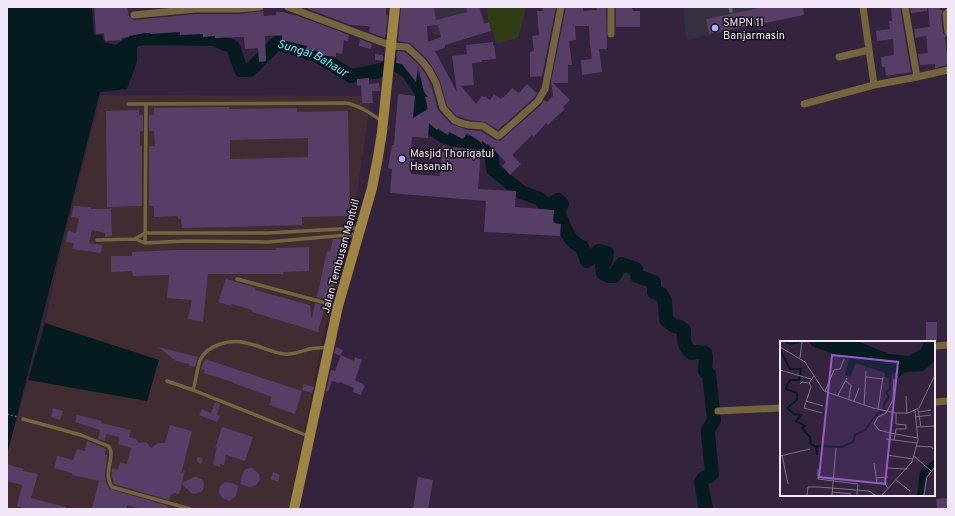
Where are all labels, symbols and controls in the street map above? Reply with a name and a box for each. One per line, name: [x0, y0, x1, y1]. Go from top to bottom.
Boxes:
place label: SMPN 11 Banjarmasin: [723, 16, 785, 43]
marker: SMPN 11 Banjarmasin: [710, 23, 720, 33]
water label: Sungai Bahaur: [275, 36, 352, 82]
place label: Masjid Thoriqatul Hasanah: [410, 147, 494, 174]
marker: Masjid Thoriqatul Hasanah: [397, 154, 407, 164]
street label: Jalan Tembusan Mantuil: [319, 197, 363, 315]
inset map: [780, 341, 935, 496]

